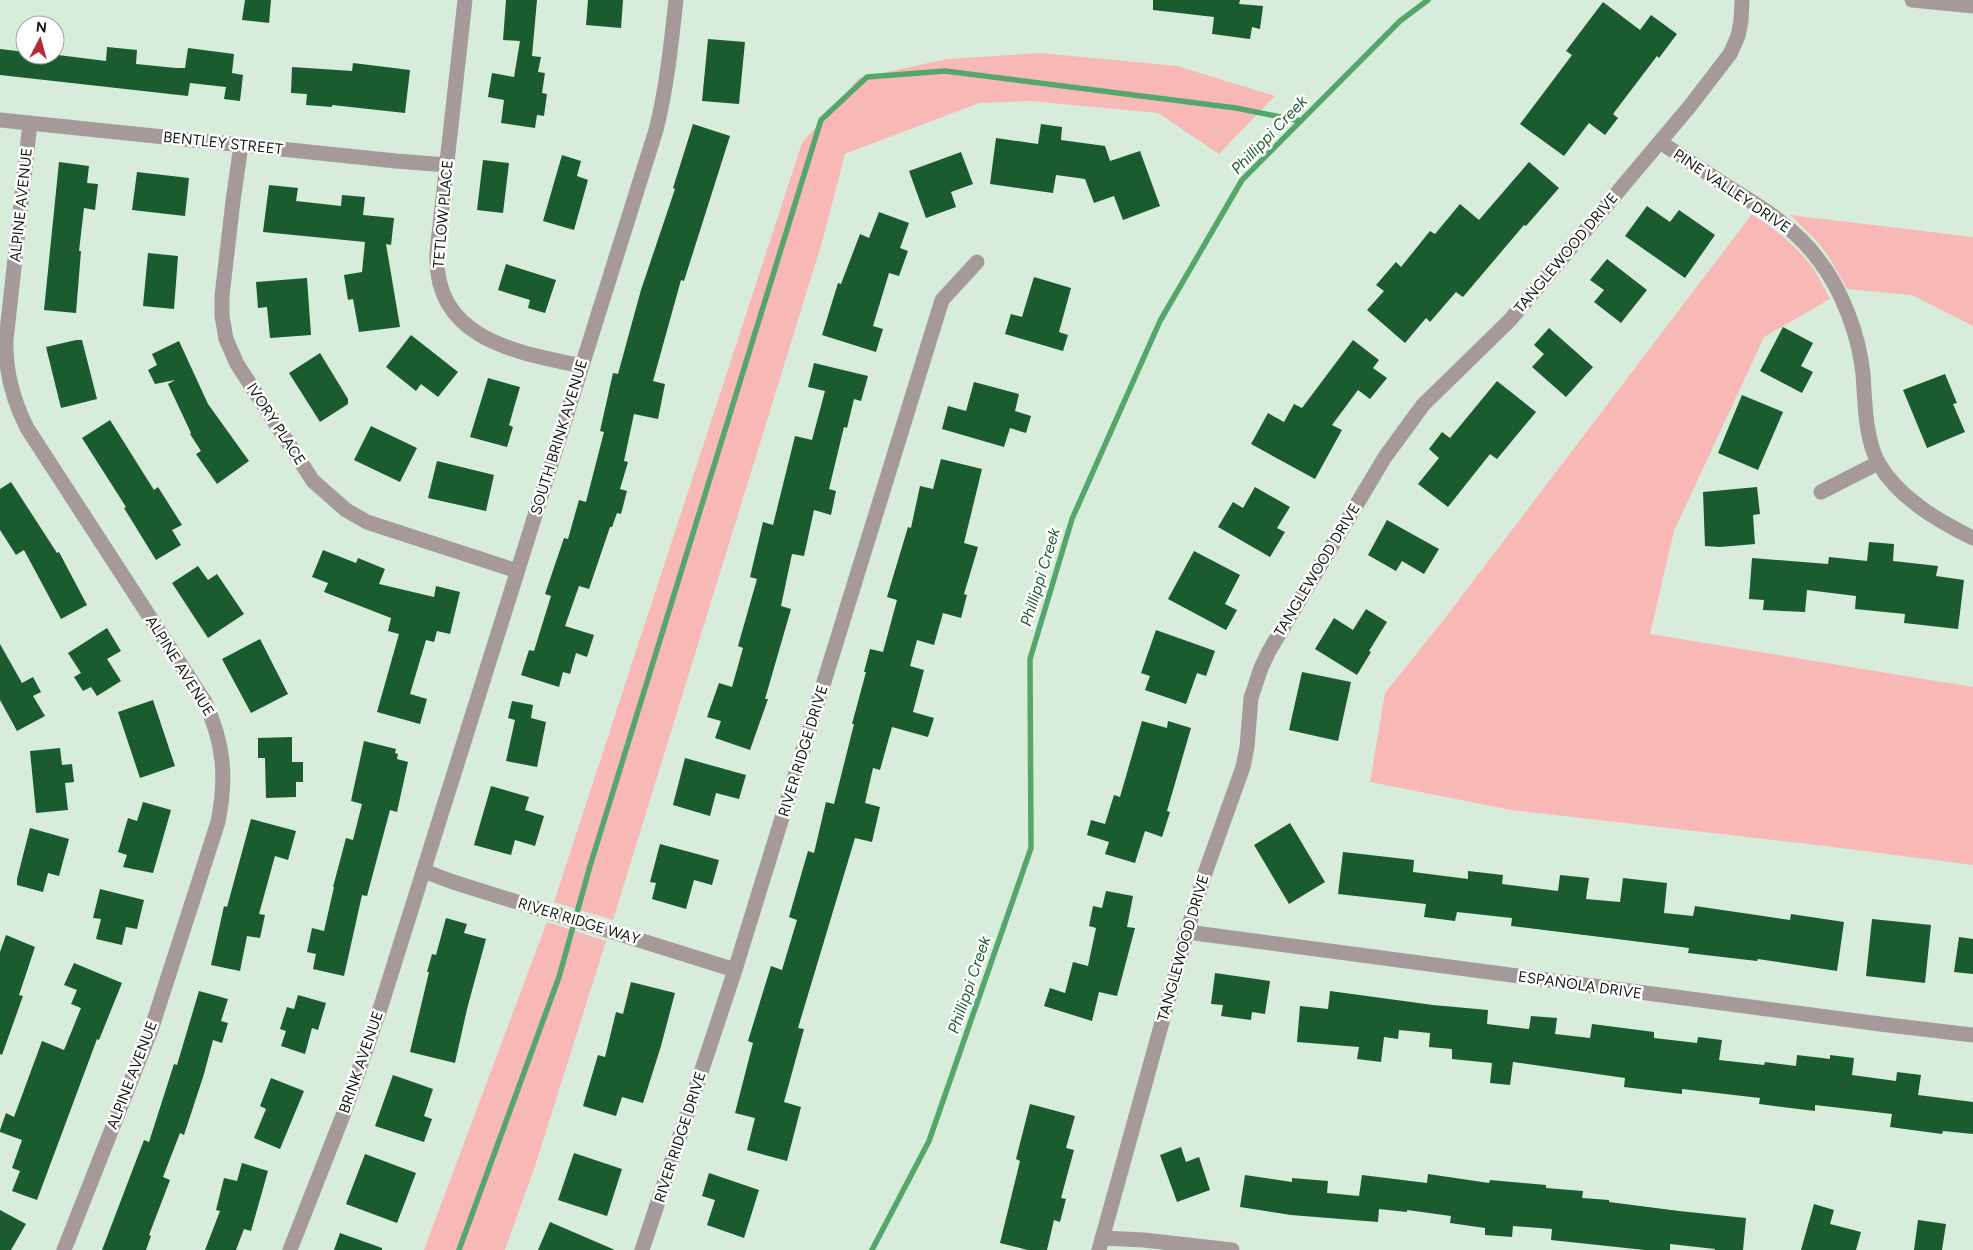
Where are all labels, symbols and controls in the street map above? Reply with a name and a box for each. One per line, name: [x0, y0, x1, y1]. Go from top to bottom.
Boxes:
north arrow: [15, 15, 65, 65]
text: N: [35, 19, 48, 37]
water label: Phillippi Creek: [1227, 91, 1312, 178]
street label: BENTLEY STREET: [162, 128, 284, 158]
street label: PINE VALLEY DRIVE: [1670, 145, 1794, 237]
street label: ALPINE AVENUE: [6, 147, 36, 263]
street label: TETLOW PLACE: [429, 159, 457, 269]
street label: TANGLEWOOD DRIVE: [1510, 189, 1622, 317]
street label: SOUTH BRINK AVENUE: [527, 357, 591, 517]
street label: IVORY PLACE: [243, 380, 309, 468]
street label: TANGLEWOOD DRIVE: [1270, 500, 1364, 640]
water label: Phillippi Creek: [1016, 524, 1064, 628]
street label: ALPINE AVENUE: [142, 613, 218, 719]
street label: RIVER RIDGE DRIVE: [774, 683, 832, 819]
street label: TANGLEWOOD DRIVE: [1153, 873, 1213, 1023]
street label: RIVER RIDGE WAY: [516, 894, 642, 948]
water label: Phillippi Creek: [943, 933, 995, 1036]
street label: ESPANOLA DRIVE: [1517, 967, 1643, 1003]
street label: BRINK AVENUE: [335, 1008, 387, 1116]
street label: ALPINE AVENUE: [103, 1018, 161, 1132]
street label: RIVER RIDGE DRIVE: [650, 1069, 710, 1205]

